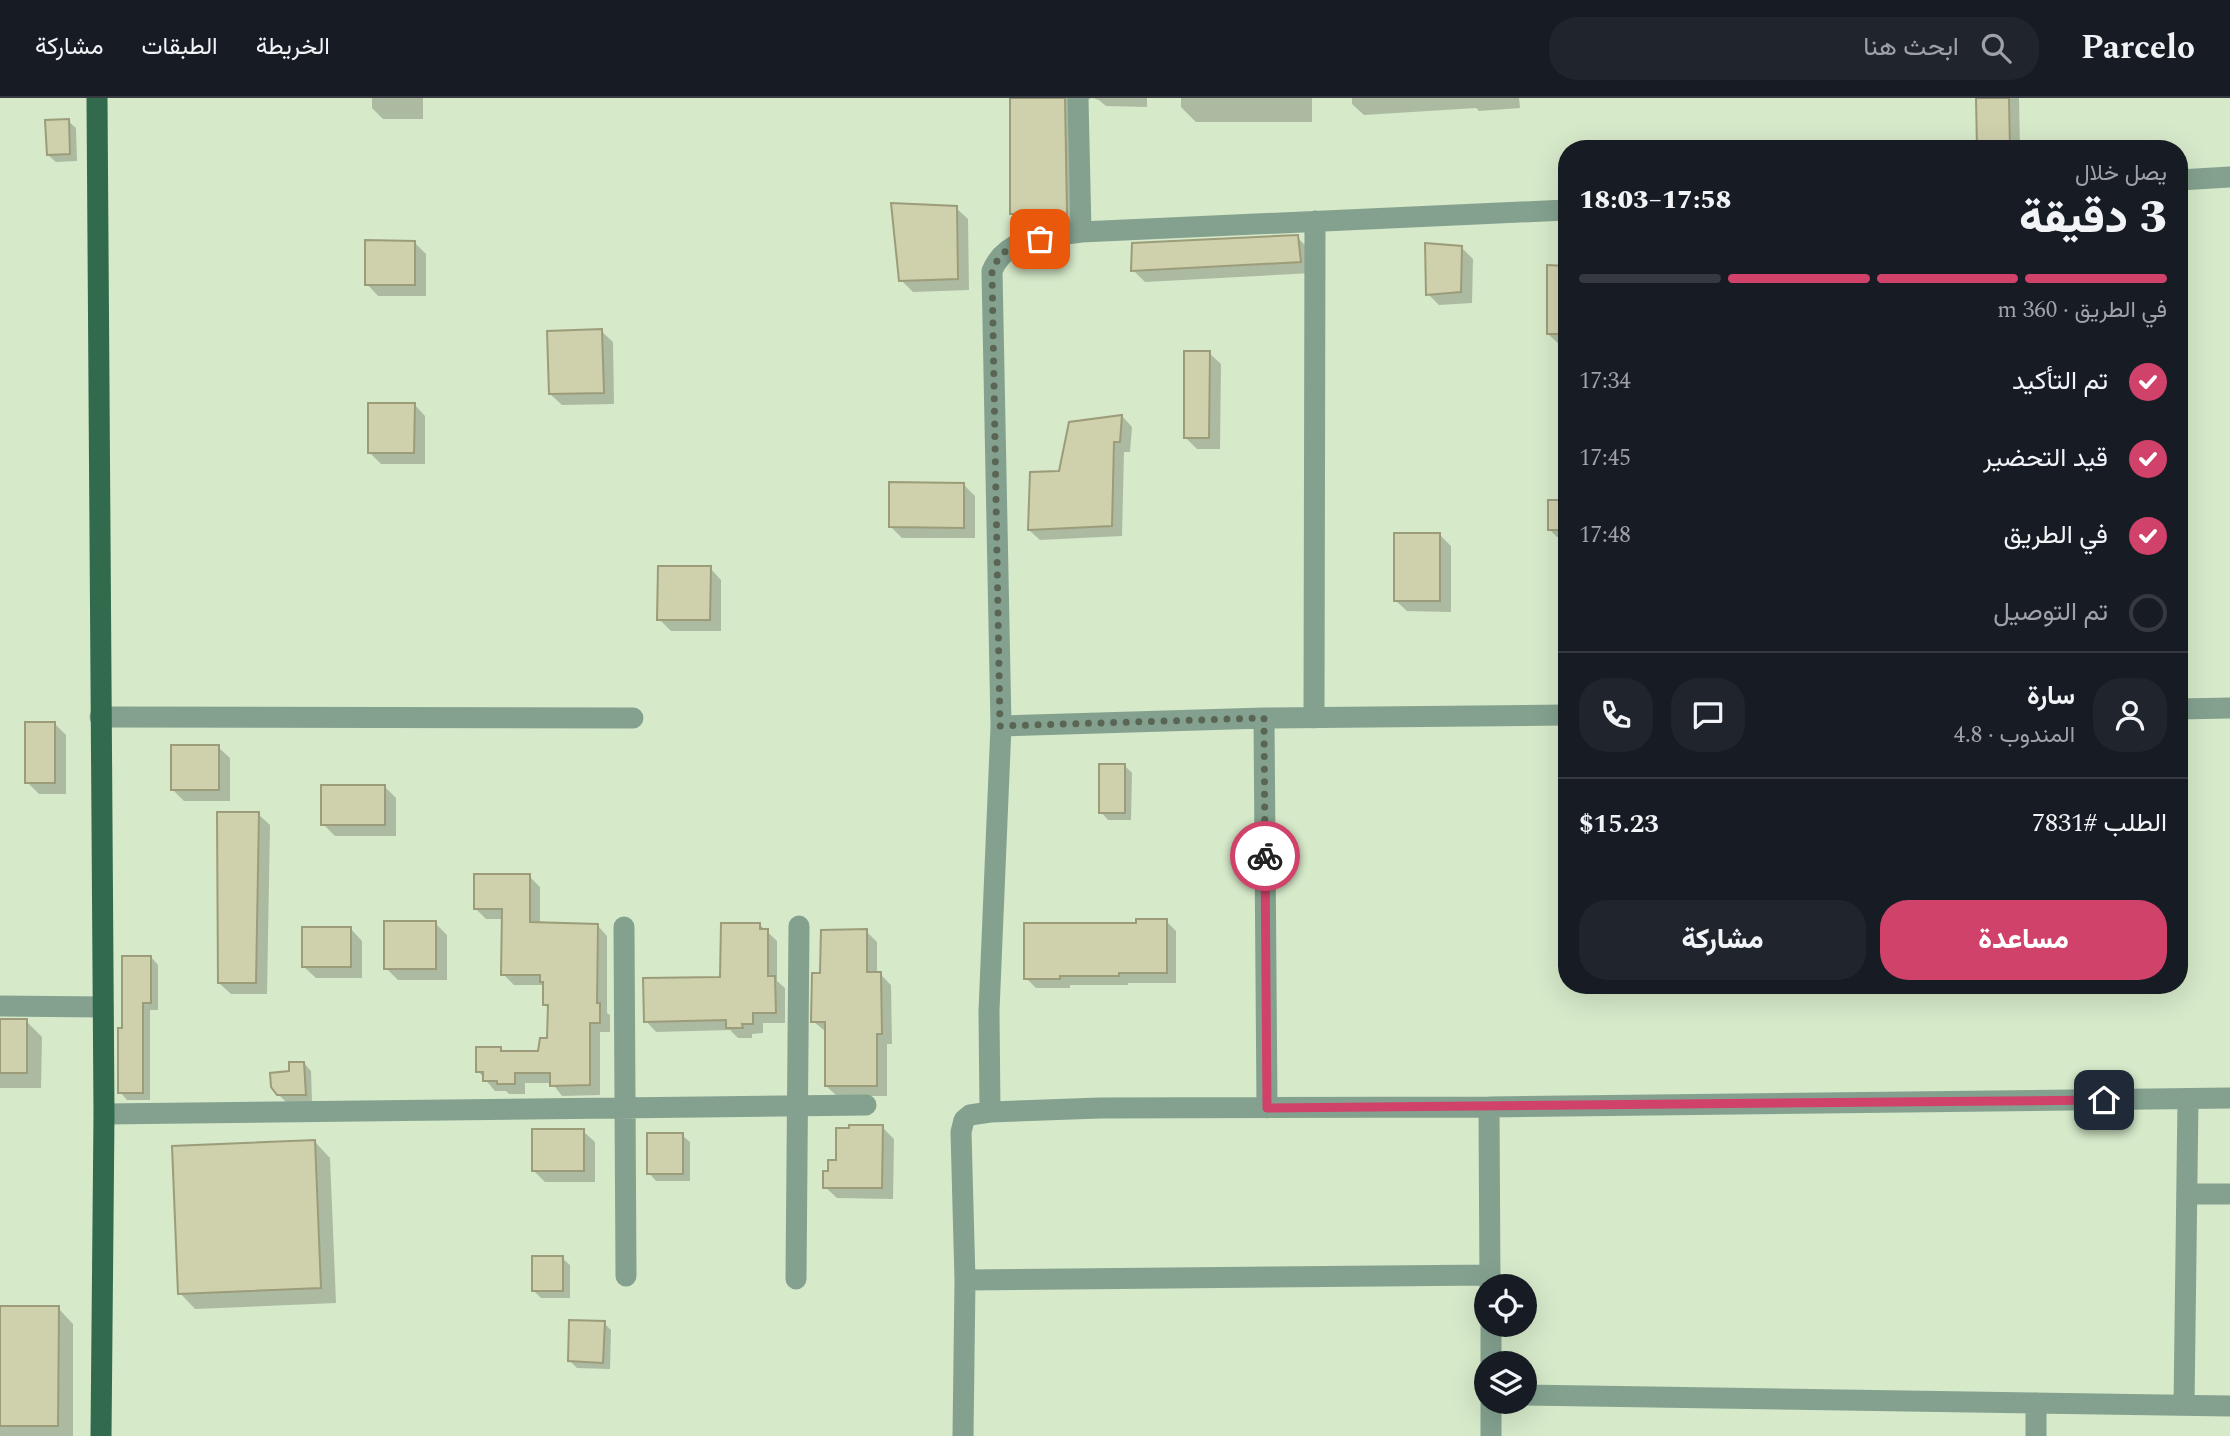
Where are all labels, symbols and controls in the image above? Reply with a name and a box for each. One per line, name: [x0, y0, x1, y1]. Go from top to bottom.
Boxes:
search box: [1549, 17, 2039, 80]
text: Parcelo: [2081, 23, 2195, 73]
text: ابحث هنا: [1863, 27, 1959, 67]
text: مشاركة: [35, 29, 103, 65]
text: الطبقات: [141, 29, 218, 65]
text: الخريطة: [256, 29, 330, 65]
icon: search: [1977, 29, 2015, 67]
text: يصل خلال: [2075, 156, 2167, 191]
text: 17:58–18:03: [1579, 180, 1731, 220]
text: 3 دقيقة: [2019, 183, 2167, 253]
pin: [1010, 209, 1070, 269]
icon: bag: [1021, 220, 1059, 258]
text: في الطريق · 360 m: [1997, 293, 2167, 328]
text: تم التأكيد: [2012, 361, 2108, 401]
icon: check: [2129, 363, 2167, 401]
text: 17:34: [1579, 364, 1631, 399]
text: قيد التحضير: [1983, 438, 2108, 478]
icon: check: [2129, 440, 2167, 478]
text: 17:45: [1579, 441, 1631, 476]
text: في الطريق: [2003, 515, 2108, 555]
icon: check: [2129, 517, 2167, 555]
text: 17:48: [1579, 518, 1631, 553]
text: تم التوصيل: [1993, 592, 2108, 632]
text: سارة: [2027, 676, 2075, 716]
button: phone: [1579, 678, 1653, 752]
button: chat: [1671, 678, 1745, 752]
button: person: [2093, 678, 2167, 752]
text: المندوب · 4.8: [1954, 718, 2075, 753]
text: الطلب #7831: [2032, 803, 2167, 843]
text: $15.23: [1579, 804, 1659, 844]
courier: [1230, 821, 1300, 891]
icon: bike: [1246, 837, 1284, 875]
button: مشاركة: [1579, 900, 1866, 980]
button: مساعدة: [1880, 900, 2167, 980]
pin: [2074, 1070, 2134, 1130]
icon: home: [2085, 1081, 2123, 1119]
map controls: [1474, 1274, 1537, 1414]
button: locate: [1474, 1274, 1537, 1337]
button: layers: [1474, 1351, 1537, 1414]

